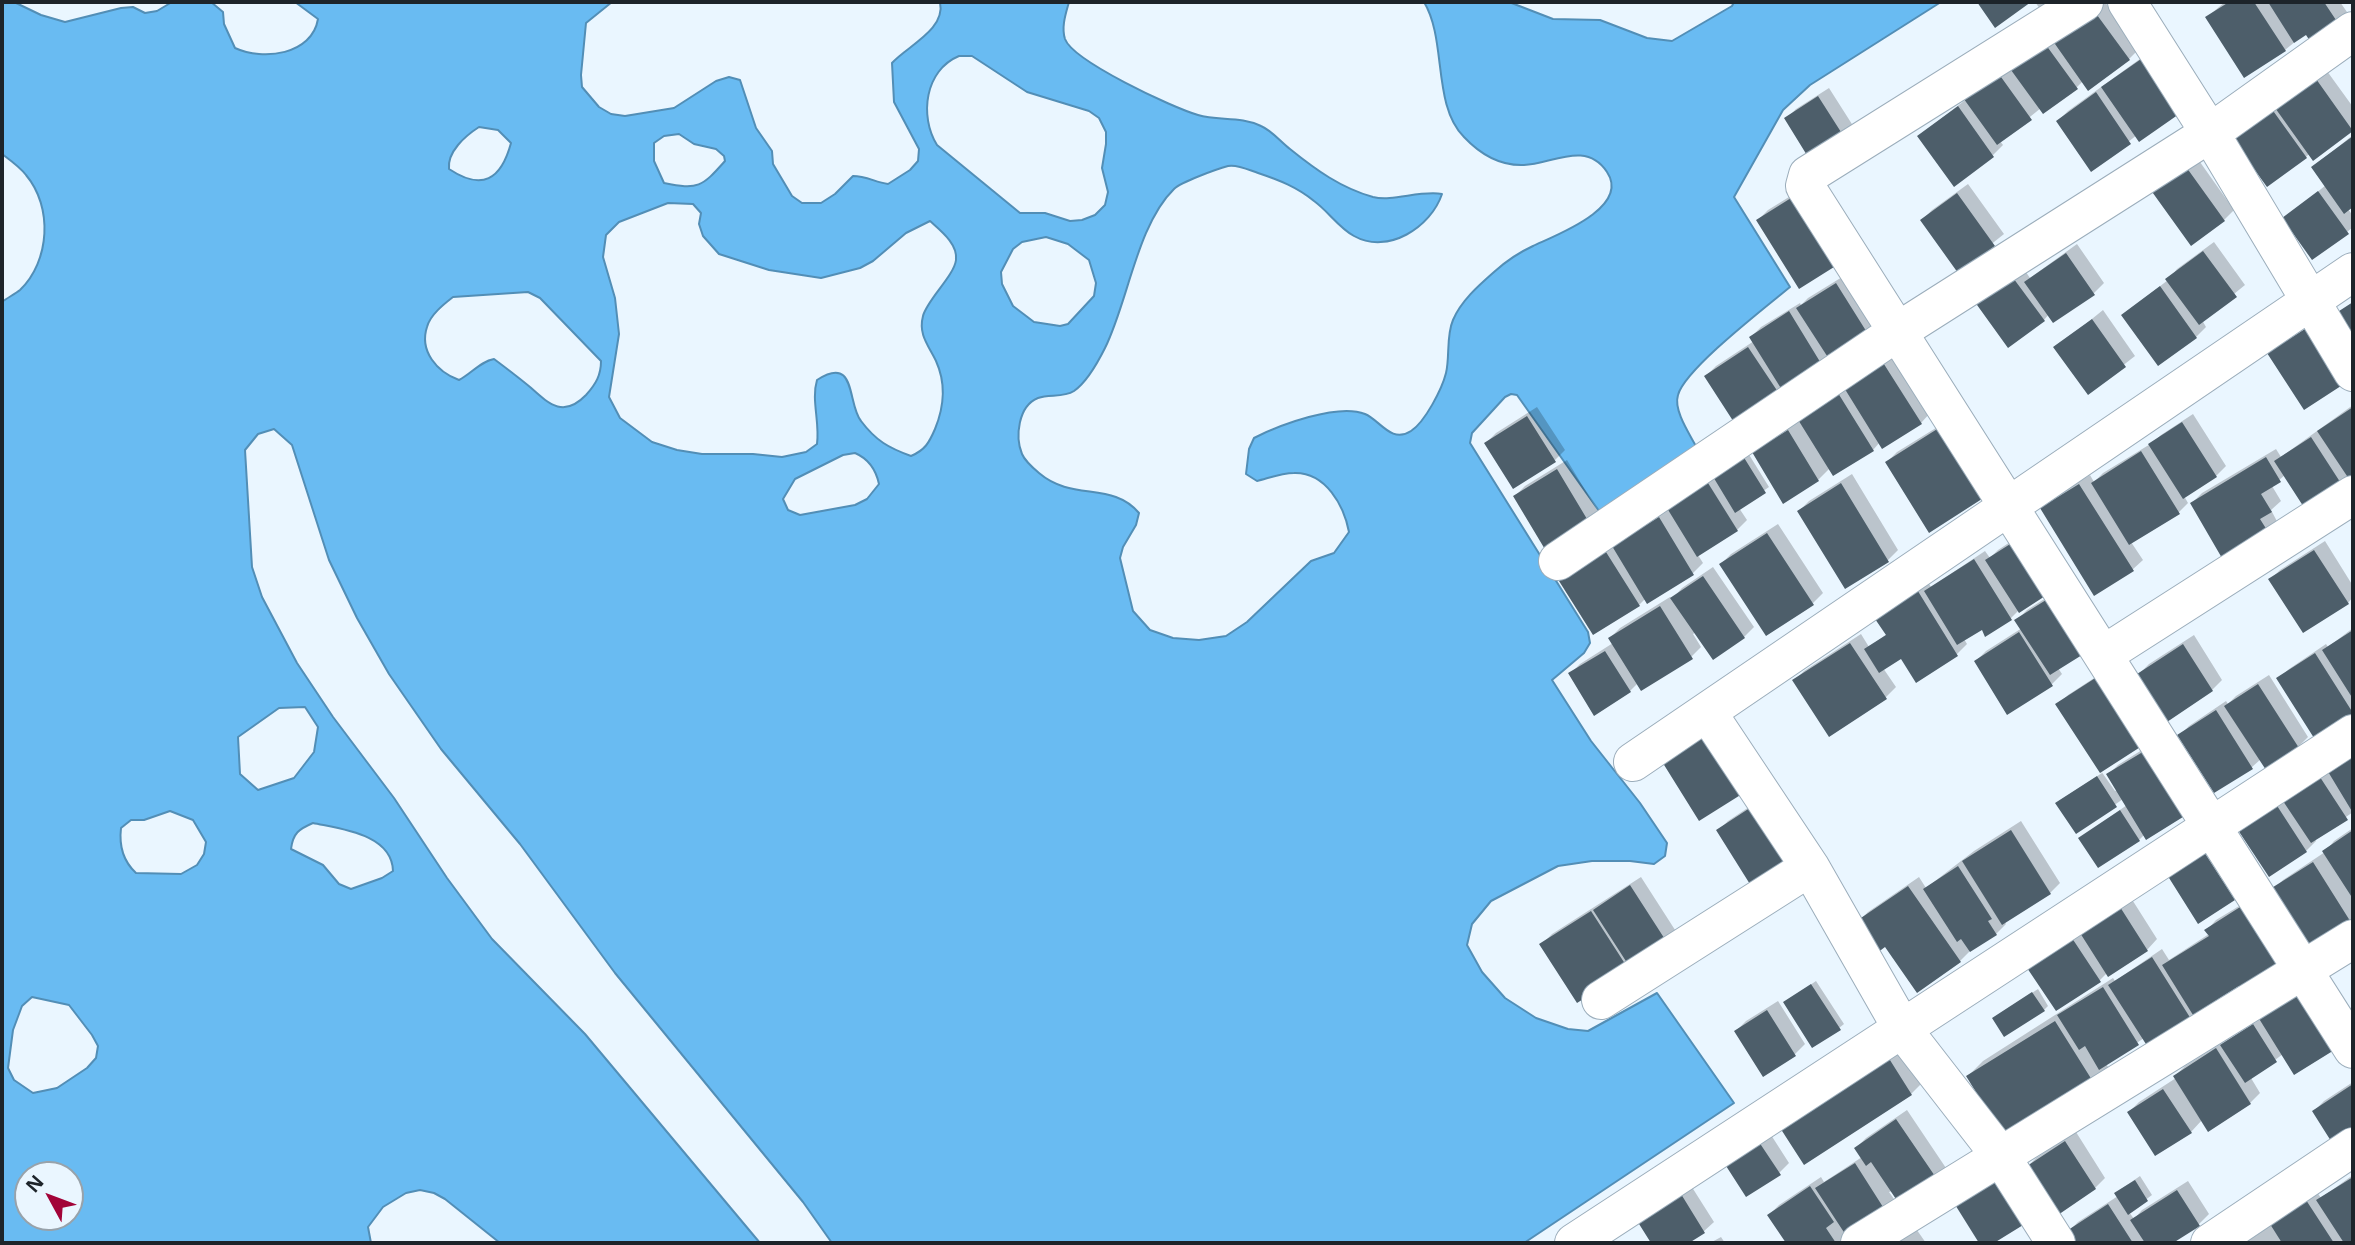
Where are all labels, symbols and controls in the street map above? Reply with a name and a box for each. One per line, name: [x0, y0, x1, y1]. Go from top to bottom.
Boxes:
north arrow: [14, 1161, 84, 1231]
text: N: [20, 1169, 50, 1198]

